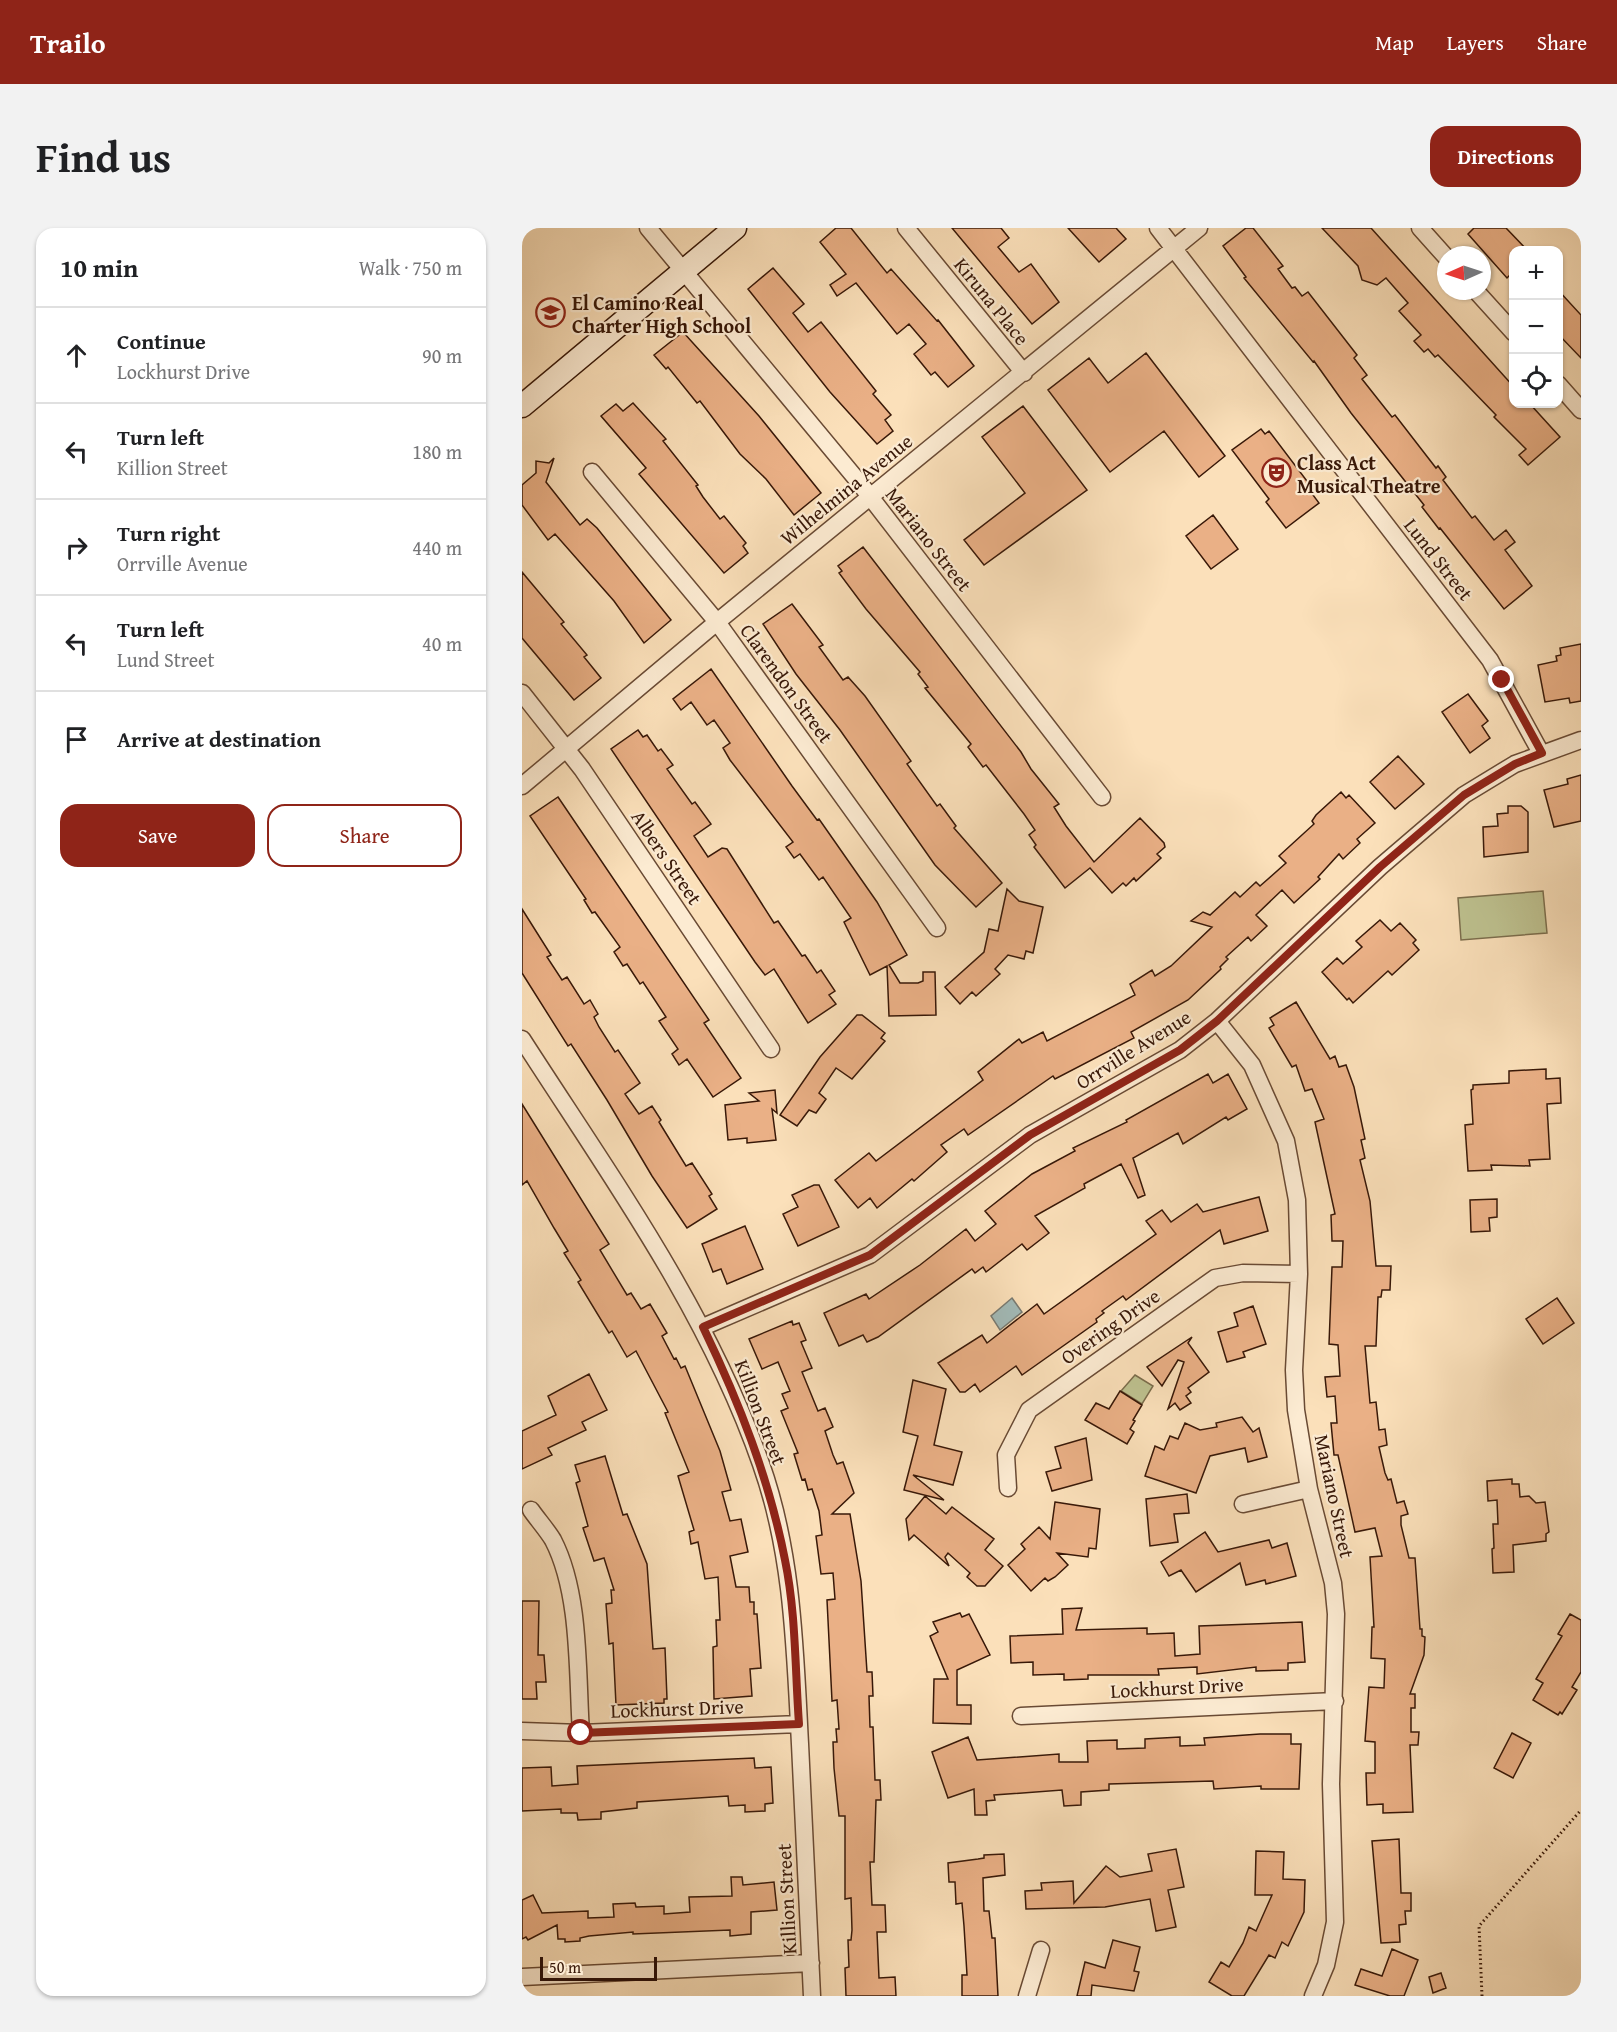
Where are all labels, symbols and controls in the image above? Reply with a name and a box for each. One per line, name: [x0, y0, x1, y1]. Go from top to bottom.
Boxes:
text: Trailo: [30, 22, 106, 63]
text: Map: [1375, 27, 1414, 58]
text: Layers: [1447, 27, 1504, 58]
text: Share: [1537, 27, 1587, 58]
text: Find us: [36, 126, 171, 187]
button: Directions: [1430, 126, 1581, 187]
north arrow: [1437, 246, 1491, 300]
map controls: [1509, 246, 1563, 408]
button: +: [1509, 246, 1563, 300]
text: 10 min: [60, 248, 138, 287]
street label: Kiruna Place: [947, 251, 1037, 351]
text: Walk · 750 m: [359, 253, 462, 282]
place label: El Camino Real Charter High School: [572, 288, 751, 340]
school or university icon: El Camino Real Charter High School: [535, 297, 567, 329]
button: −: [1509, 300, 1563, 354]
text: Continue: [117, 325, 206, 357]
icon: ahead: [60, 339, 93, 372]
text: 90 m: [422, 341, 462, 370]
button: locate: [1509, 354, 1563, 408]
text: Lockhurst Drive: [117, 357, 250, 386]
text: Turn left: [117, 421, 204, 453]
street label: Wilhelmina Avenue: [774, 426, 918, 552]
icon: left: [60, 435, 93, 468]
text: 180 m: [412, 437, 462, 466]
place label: Class Act Musical Theatre: [1297, 448, 1441, 500]
text: Killion Street: [117, 453, 228, 482]
theatre icon: Class Act Musical Theatre: [1260, 457, 1292, 489]
street label: Mariano Street: [879, 481, 979, 597]
street label: Lund Street: [1398, 512, 1480, 606]
text: Turn right: [117, 517, 220, 549]
icon: right: [60, 531, 93, 564]
text: 440 m: [412, 533, 462, 562]
text: Orrville Avenue: [117, 549, 248, 578]
text: Turn left: [117, 613, 204, 645]
street label: Clarendon Street: [734, 617, 840, 749]
icon: left: [60, 627, 93, 660]
text: 40 m: [422, 629, 462, 658]
text: Lund Street: [117, 645, 214, 674]
route end: [1488, 666, 1514, 692]
icon: arrive: [60, 723, 93, 756]
text: Arrive at destination: [117, 723, 321, 755]
button: Save: [60, 804, 255, 867]
button: Share: [267, 804, 462, 867]
street label: Albers Street: [625, 804, 709, 910]
street label: Orrville Avenue: [1070, 1002, 1196, 1096]
street label: Overing Drive: [1054, 1281, 1166, 1371]
street label: Killion Street: [728, 1355, 794, 1469]
street label: Mariano Street: [1308, 1432, 1362, 1560]
street label: Lockhurst Drive: [1110, 1669, 1244, 1705]
street label: Lockhurst Drive: [610, 1691, 744, 1725]
route start: [567, 1719, 593, 1745]
street label: Killion Street: [769, 1843, 803, 1955]
scale bar: [540, 1954, 657, 1982]
text: 50 m: [549, 1955, 581, 1979]

